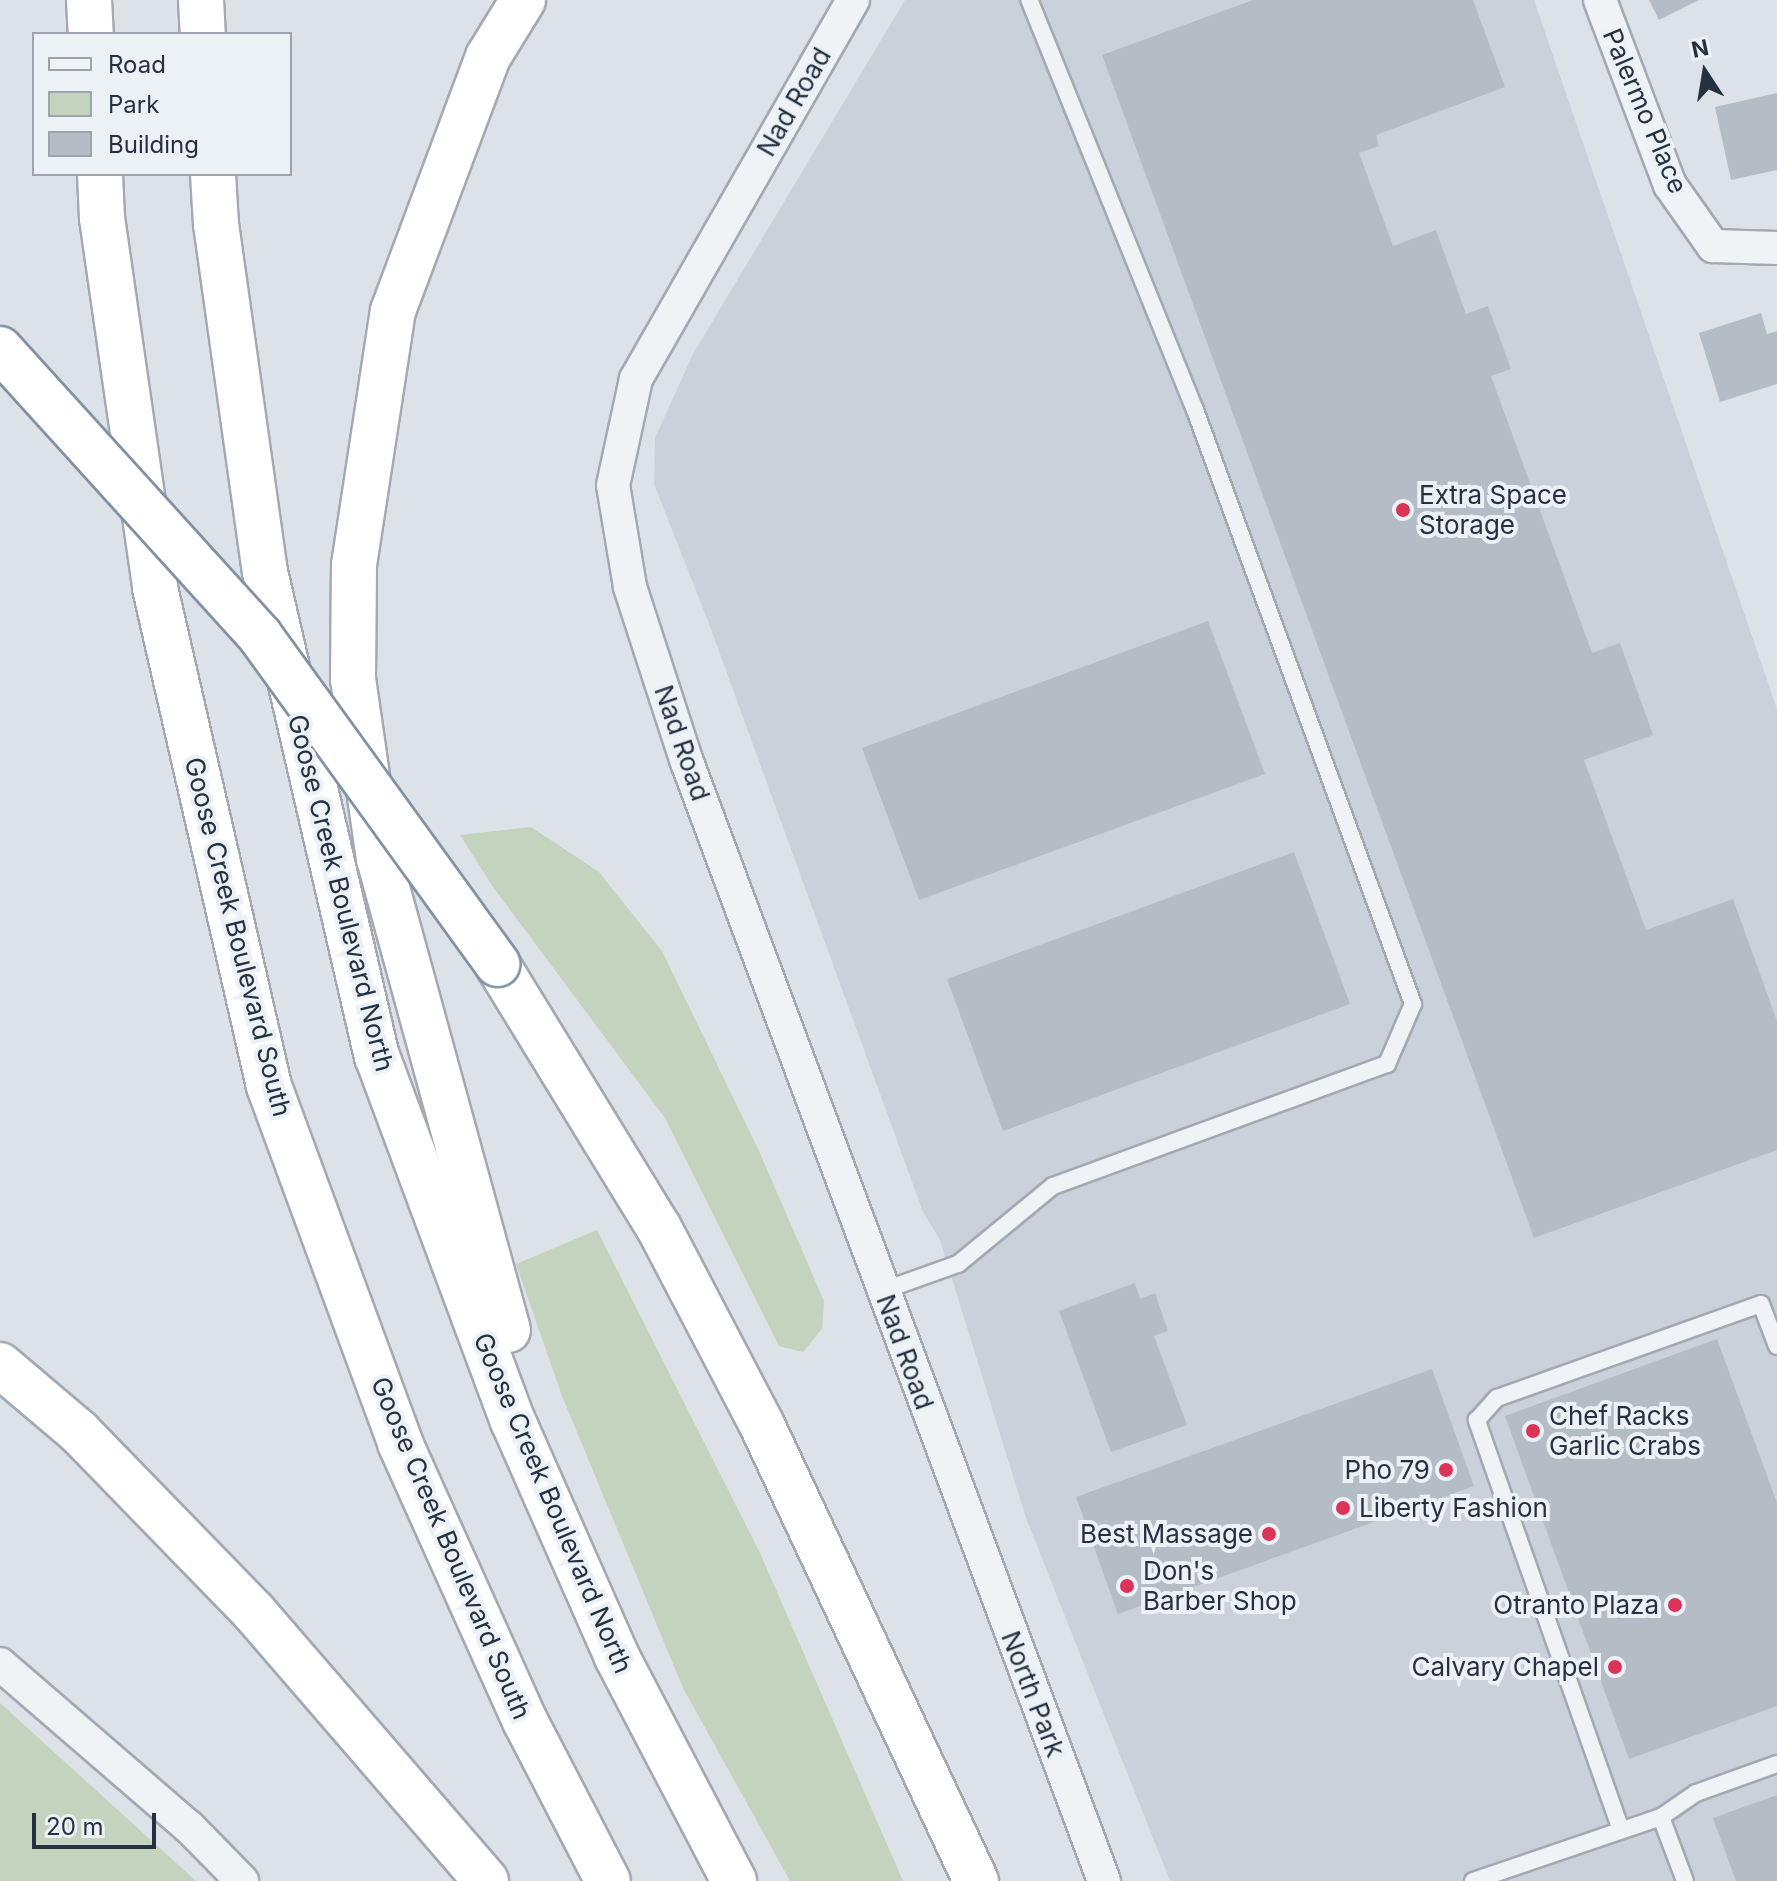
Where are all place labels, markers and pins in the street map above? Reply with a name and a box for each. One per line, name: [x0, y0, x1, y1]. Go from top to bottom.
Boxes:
place label: Extra Space Storage: [1419, 479, 1567, 540]
marker: Extra Space Storage: [1394, 501, 1412, 519]
place label: Chef Racks Garlic Crabs: [1549, 1400, 1701, 1462]
marker: Chef Racks Garlic Crabs: [1524, 1422, 1542, 1440]
place label: Pho 79: [1345, 1454, 1430, 1486]
marker: Pho 79: [1437, 1461, 1455, 1479]
place label: Liberty Fashion: [1359, 1492, 1548, 1524]
marker: Liberty Fashion: [1334, 1499, 1352, 1517]
place label: Best Massage: [1080, 1518, 1253, 1550]
marker: Best Massage: [1260, 1525, 1278, 1543]
place label: Don's Barber Shop: [1143, 1555, 1297, 1616]
marker: Don's Barber Shop: [1118, 1577, 1136, 1595]
place label: Otranto Plaza: [1493, 1589, 1659, 1621]
marker: Otranto Plaza: [1666, 1596, 1684, 1614]
place label: Calvary Chapel: [1411, 1651, 1599, 1683]
marker: Calvary Chapel: [1606, 1658, 1624, 1676]

